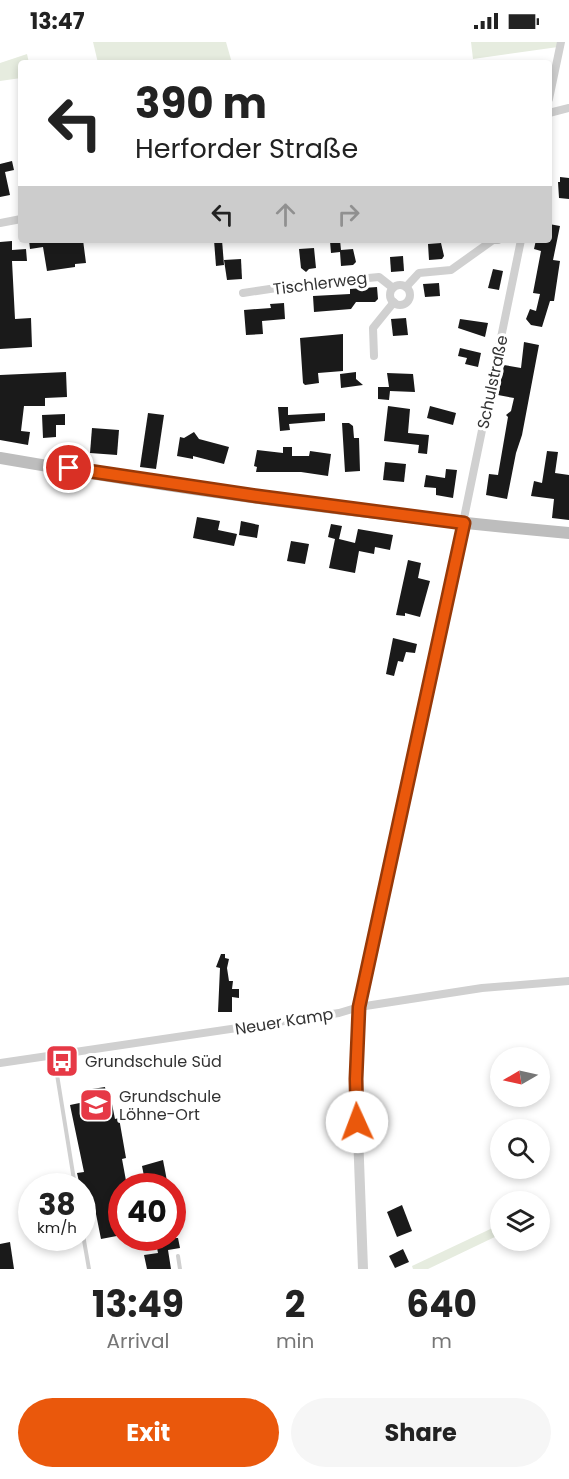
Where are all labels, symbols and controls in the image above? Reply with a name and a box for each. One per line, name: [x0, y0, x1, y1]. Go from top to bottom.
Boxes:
text: 13:47: [30, 6, 85, 37]
text: 390 m: [135, 74, 267, 133]
icon: left: [36, 84, 114, 162]
text: Herforder Straße: [135, 130, 358, 167]
icon: left: [206, 198, 239, 231]
icon: ahead: [269, 198, 302, 231]
icon: right: [332, 198, 365, 231]
street label: Tischlerweg: [272, 266, 368, 301]
street label: Schulstraße: [471, 333, 514, 431]
pin: [43, 442, 94, 493]
icon: arrive: [52, 451, 85, 484]
street label: Neuer Kamp: [233, 1002, 335, 1041]
bus stop icon: Grundschule Süd: [44, 1043, 80, 1079]
north arrow: [490, 1047, 550, 1107]
map controls: [490, 1047, 550, 1251]
place label: Grundschule Süd: [85, 1050, 222, 1073]
place label: Grundschule Löhne-Ort: [119, 1085, 221, 1126]
school or university icon: Grundschule Löhne-Ort: [78, 1087, 114, 1123]
position arrow: [325, 1090, 389, 1154]
button: search: [490, 1119, 550, 1179]
speed limit sign: 40: [108, 1173, 186, 1251]
text: 38: [38, 1183, 76, 1226]
button: layers: [490, 1191, 550, 1251]
text: km/h: [37, 1217, 77, 1238]
text: 13:49: [92, 1279, 184, 1330]
text: 2: [285, 1279, 305, 1330]
text: 640: [406, 1279, 477, 1330]
text: Arrival: [106, 1327, 169, 1355]
text: min: [276, 1327, 314, 1355]
text: m: [431, 1327, 452, 1355]
button: Exit: [18, 1398, 279, 1467]
button: Share: [291, 1398, 551, 1467]

